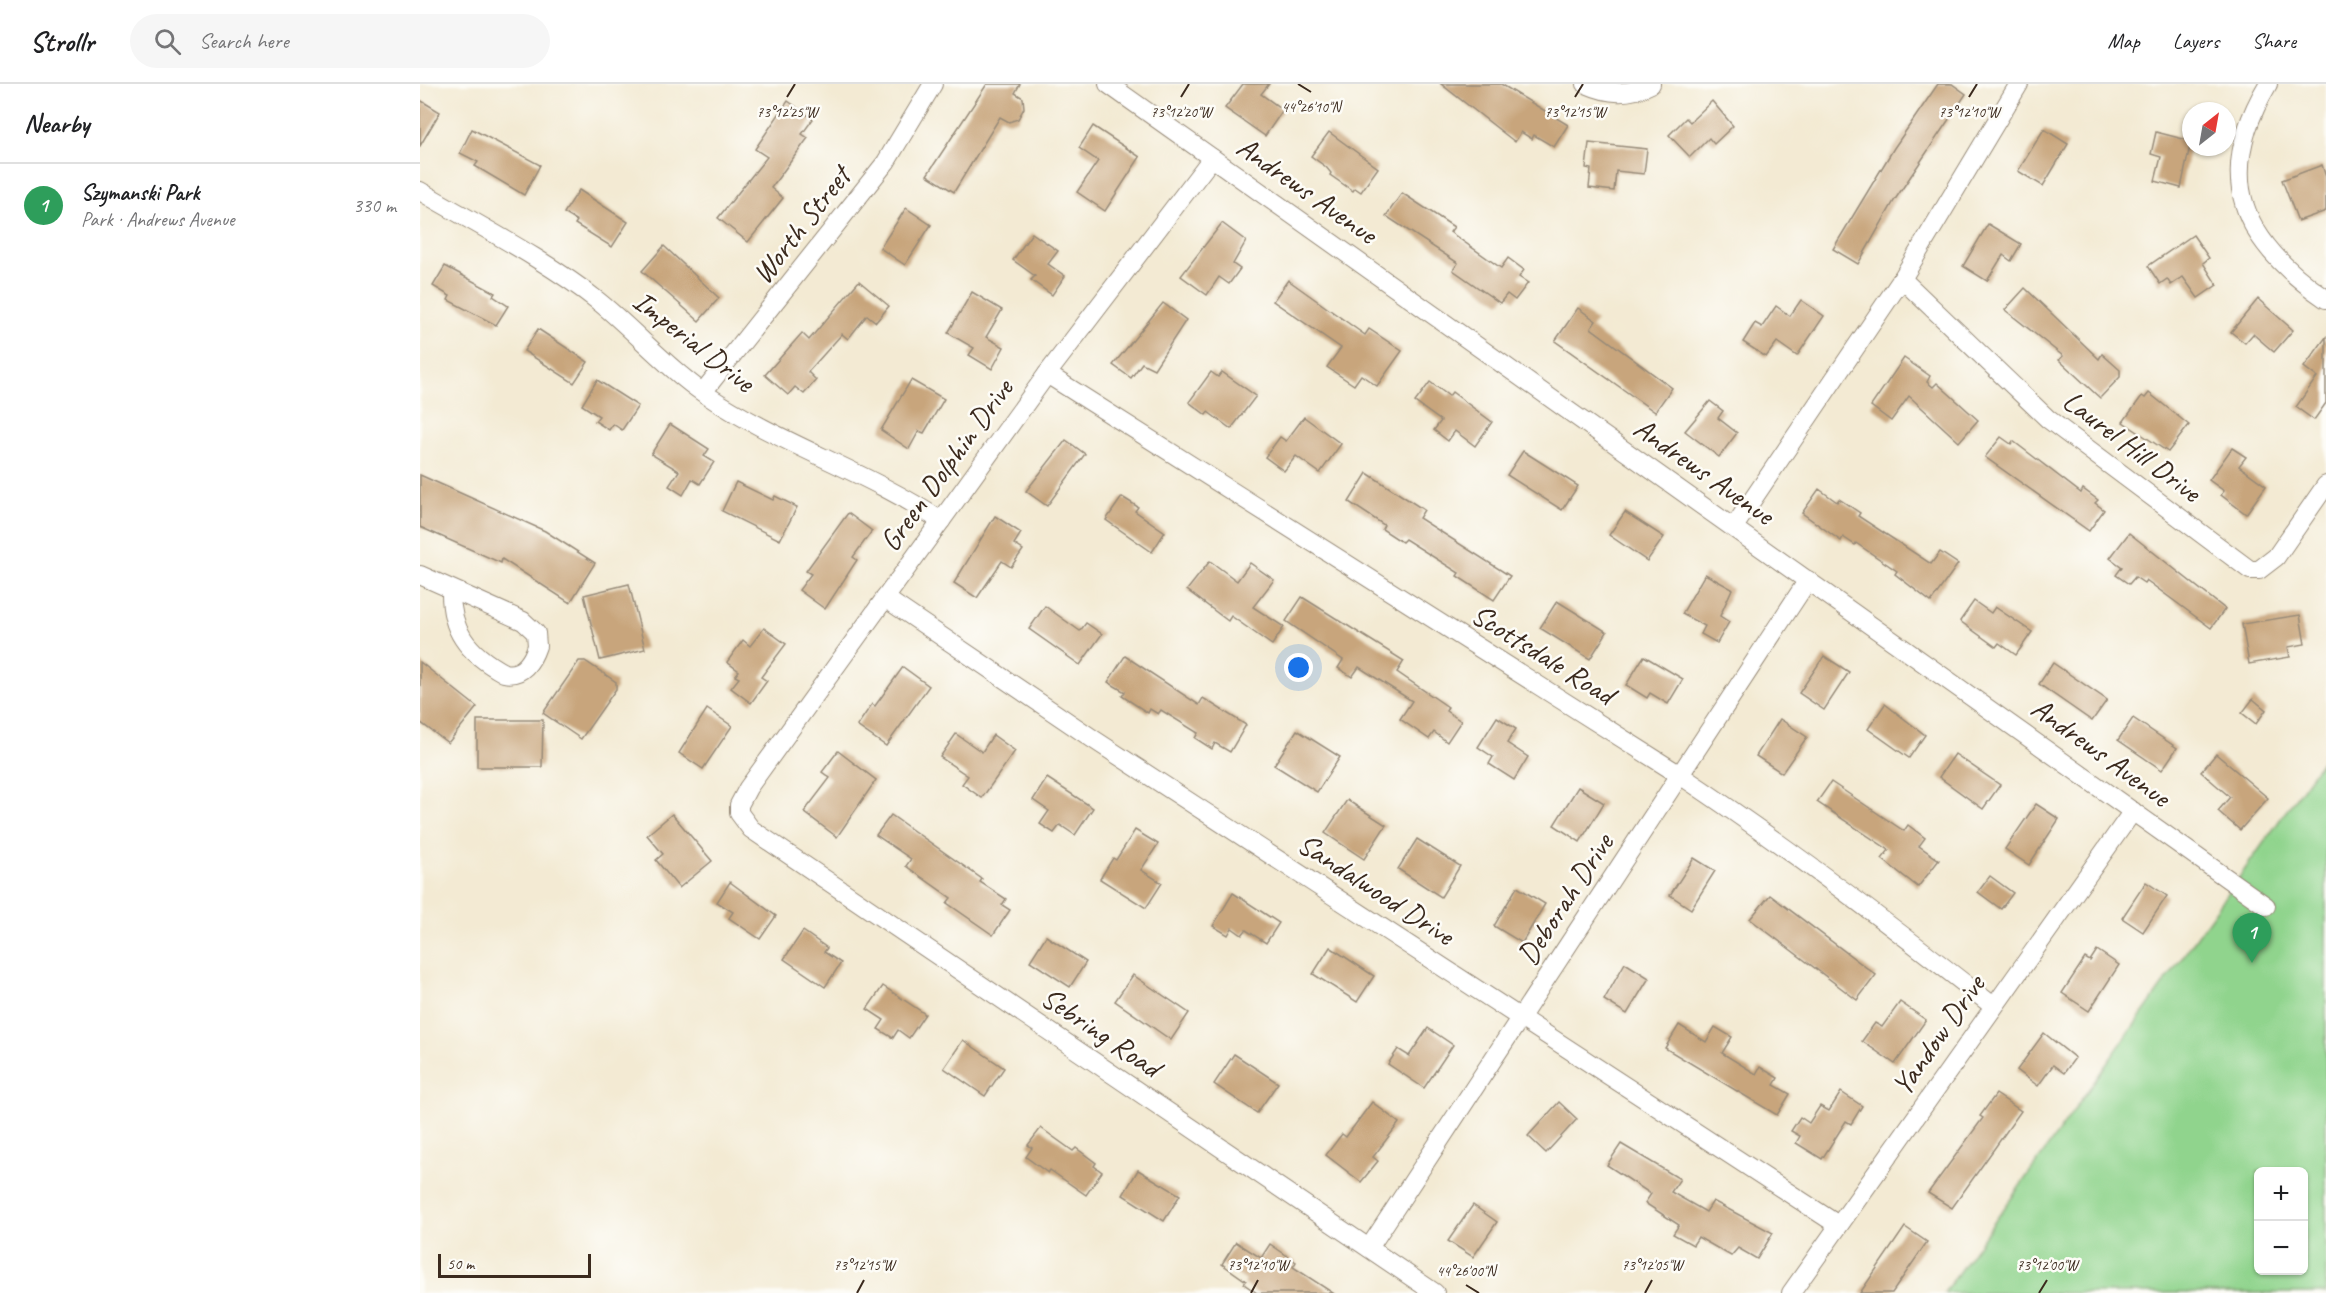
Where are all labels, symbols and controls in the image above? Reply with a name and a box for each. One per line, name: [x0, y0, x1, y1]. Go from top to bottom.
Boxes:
search box: [130, 14, 550, 68]
text: Strollr: [30, 24, 94, 59]
icon: search: [151, 25, 184, 58]
text: Search here: [199, 27, 289, 55]
text: Map: [2107, 28, 2140, 54]
text: Layers: [2173, 28, 2219, 54]
text: Share: [2252, 28, 2296, 54]
text: 44°26'10"N: [1281, 98, 1344, 117]
north arrow: [2182, 102, 2236, 156]
text: 73°12'25"W: [757, 103, 821, 122]
text: 73°12'20"W: [1151, 103, 1215, 122]
text: 73°12'15"W: [1545, 103, 1609, 122]
text: 73°12'10"W: [1939, 103, 2003, 122]
text: Nearby: [24, 107, 89, 140]
street label: Andrews Avenue: [1229, 128, 1386, 254]
street label: Worth Street: [743, 156, 861, 291]
text: Szymanski Park: [81, 179, 200, 207]
text: 1: [39, 193, 48, 218]
text: 330 m: [353, 193, 396, 218]
text: Park · Andrews Avenue: [81, 207, 235, 232]
street label: Imperial Drive: [625, 282, 764, 402]
street label: Green Dolphin Drive: [871, 370, 1023, 559]
street label: Laurel Hill Drive: [2055, 382, 2211, 512]
street label: Andrews Avenue: [1626, 409, 1783, 535]
street label: Scottsdale Road: [1464, 595, 1625, 715]
your location: [1284, 653, 1313, 682]
street label: Andrews Avenue: [2024, 689, 2180, 817]
street label: Sandalwood Drive: [1291, 824, 1463, 955]
street label: Deborah Drive: [1509, 824, 1623, 972]
pin: 1: [2232, 914, 2272, 963]
street label: Yandow Drive: [1883, 966, 1995, 1103]
street label: Sebring Road: [1034, 978, 1171, 1088]
map controls: [2254, 1167, 2308, 1275]
button: +: [2254, 1167, 2308, 1221]
button: −: [2254, 1221, 2308, 1275]
scale bar: [438, 1251, 591, 1278]
text: 50 m: [447, 1254, 474, 1274]
text: 73°12'15"W: [834, 1256, 898, 1275]
text: 73°12'10"W: [1228, 1256, 1292, 1275]
text: 73°12'05"W: [1622, 1256, 1686, 1275]
text: 73°12'00"W: [2017, 1256, 2081, 1275]
text: 44°26'00"N: [1436, 1262, 1499, 1281]

